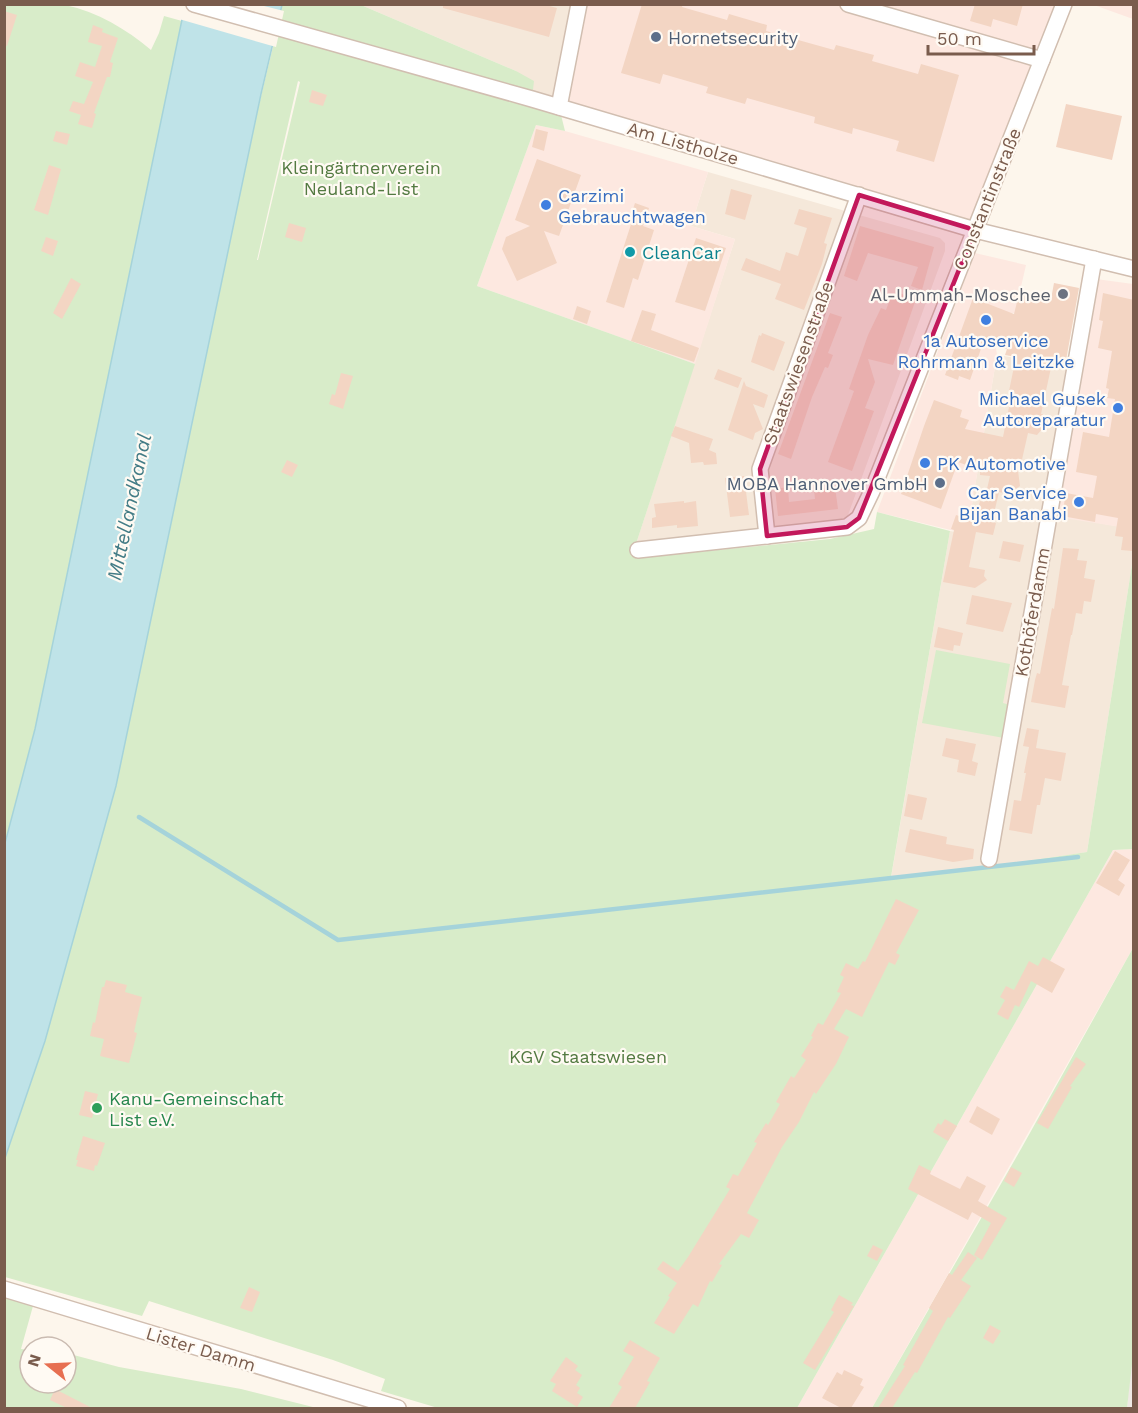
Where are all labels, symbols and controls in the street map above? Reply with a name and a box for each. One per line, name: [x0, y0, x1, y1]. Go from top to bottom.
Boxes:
scale bar: [928, 18, 1034, 56]
place label: Hornetsecurity: [668, 27, 799, 48]
text: 50 m: [937, 28, 982, 49]
marker: Hornetsecurity: [649, 30, 663, 44]
street label: Am Listholze: [625, 117, 741, 169]
street label: Constantinstraße: [949, 125, 1025, 273]
park label: Kleingärtnerverein Neuland-List: [281, 157, 441, 199]
place label: Carzimi Gebrauchtwagen: [558, 185, 706, 227]
marker: Carzimi Gebrauchtwagen: [539, 198, 553, 212]
place label: CleanCar: [642, 242, 721, 263]
marker: CleanCar: [623, 245, 637, 259]
street label: Staatswiesenstraße: [759, 278, 837, 448]
place label: Al-Ummah-Moschee: [870, 284, 1051, 305]
marker: Al-Ummah-Moschee: [1056, 287, 1070, 301]
marker: 1a Autoservice Rohrmann & Leitzke: [979, 313, 993, 327]
place label: 1a Autoservice Rohrmann & Leitzke: [897, 330, 1075, 372]
place label: Michael Gusek Autoreparatur: [979, 388, 1106, 430]
marker: Michael Gusek Autoreparatur: [1111, 401, 1125, 415]
water label: Mittellandkanal: [102, 431, 156, 583]
place label: PK Automotive: [937, 453, 1066, 474]
marker: PK Automotive: [918, 456, 932, 470]
place label: MOBA Hannover GmbH: [727, 473, 928, 494]
marker: MOBA Hannover GmbH: [933, 476, 947, 490]
place label: Car Service Bijan Banabi: [959, 482, 1067, 524]
marker: Car Service Bijan Banabi: [1072, 495, 1086, 509]
street label: Kothöferdamm: [1010, 546, 1054, 678]
park label: KGV Staatswiesen: [509, 1046, 667, 1067]
place label: Kanu-Gemeinschaft List e.V.: [109, 1088, 284, 1130]
marker: Kanu-Gemeinschaft List e.V.: [90, 1101, 104, 1115]
street label: Lister Damm: [144, 1322, 258, 1376]
north arrow: [18, 1335, 78, 1395]
text: N: [23, 1352, 45, 1369]

